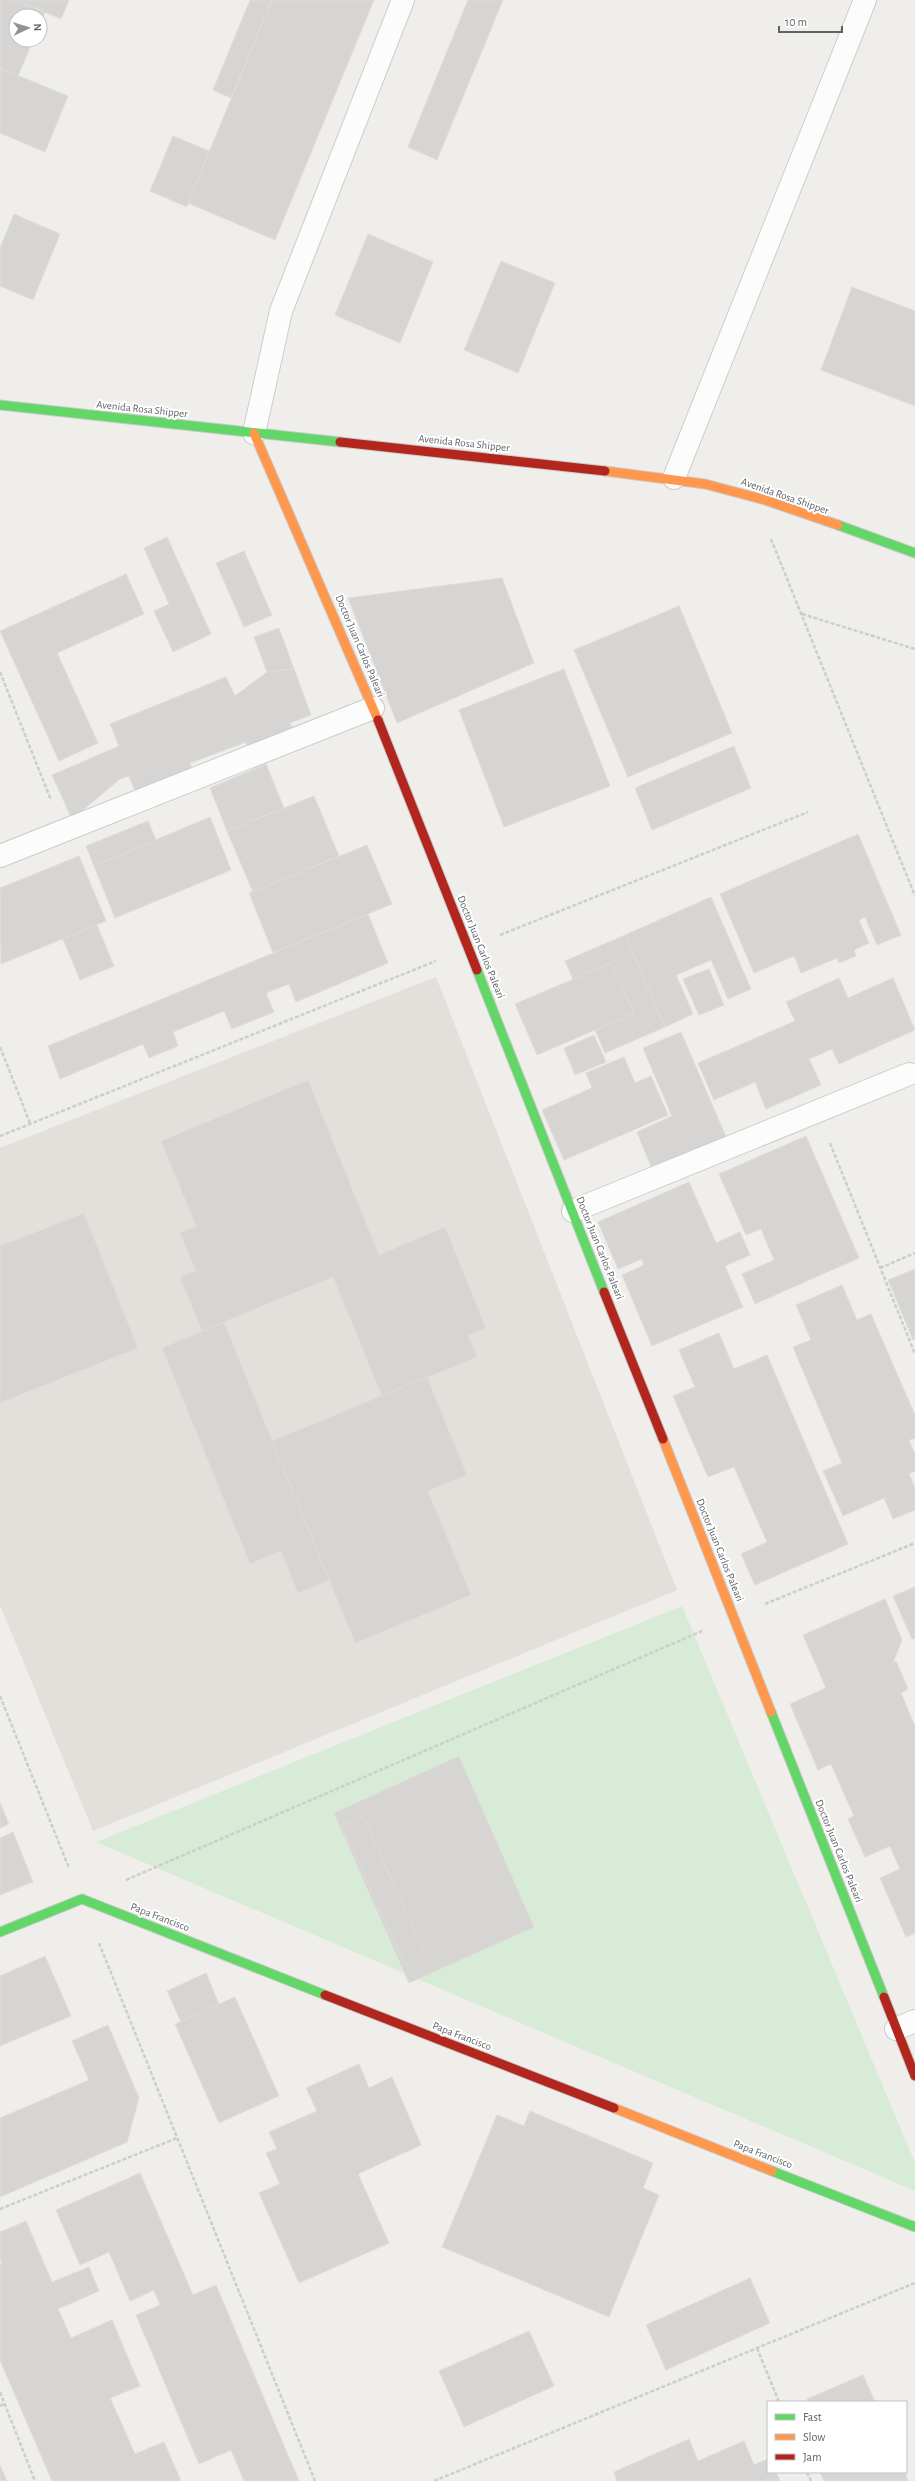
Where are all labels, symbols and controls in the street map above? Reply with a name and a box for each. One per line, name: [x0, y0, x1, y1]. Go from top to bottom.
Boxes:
north arrow: [8, 8, 48, 48]
scale bar: [779, 8, 842, 34]
text: 10 m: [785, 16, 807, 28]
text: N: [32, 23, 43, 32]
street label: Avenida Rosa Shipper: [96, 399, 189, 419]
street label: Avenida Rosa Shipper: [418, 433, 511, 453]
street label: Avenida Rosa Shipper: [740, 476, 831, 516]
street label: Doctor Juan Carlos Paleari: [333, 593, 387, 699]
street label: Doctor Juan Carlos Paleari: [455, 894, 507, 1000]
street label: Doctor Juan Carlos Paleari: [574, 1195, 626, 1301]
street label: Doctor Juan Carlos Paleari: [694, 1497, 746, 1603]
street label: Doctor Juan Carlos Paleari: [813, 1798, 865, 1904]
street label: Papa Francisco: [129, 1901, 191, 1933]
street label: Papa Francisco: [431, 2020, 493, 2052]
street label: Papa Francisco: [732, 2138, 794, 2170]
legend: [767, 2401, 907, 2473]
text: Fast: [803, 2411, 822, 2423]
text: Slow: [803, 2431, 825, 2443]
text: Jam: [803, 2451, 822, 2463]

